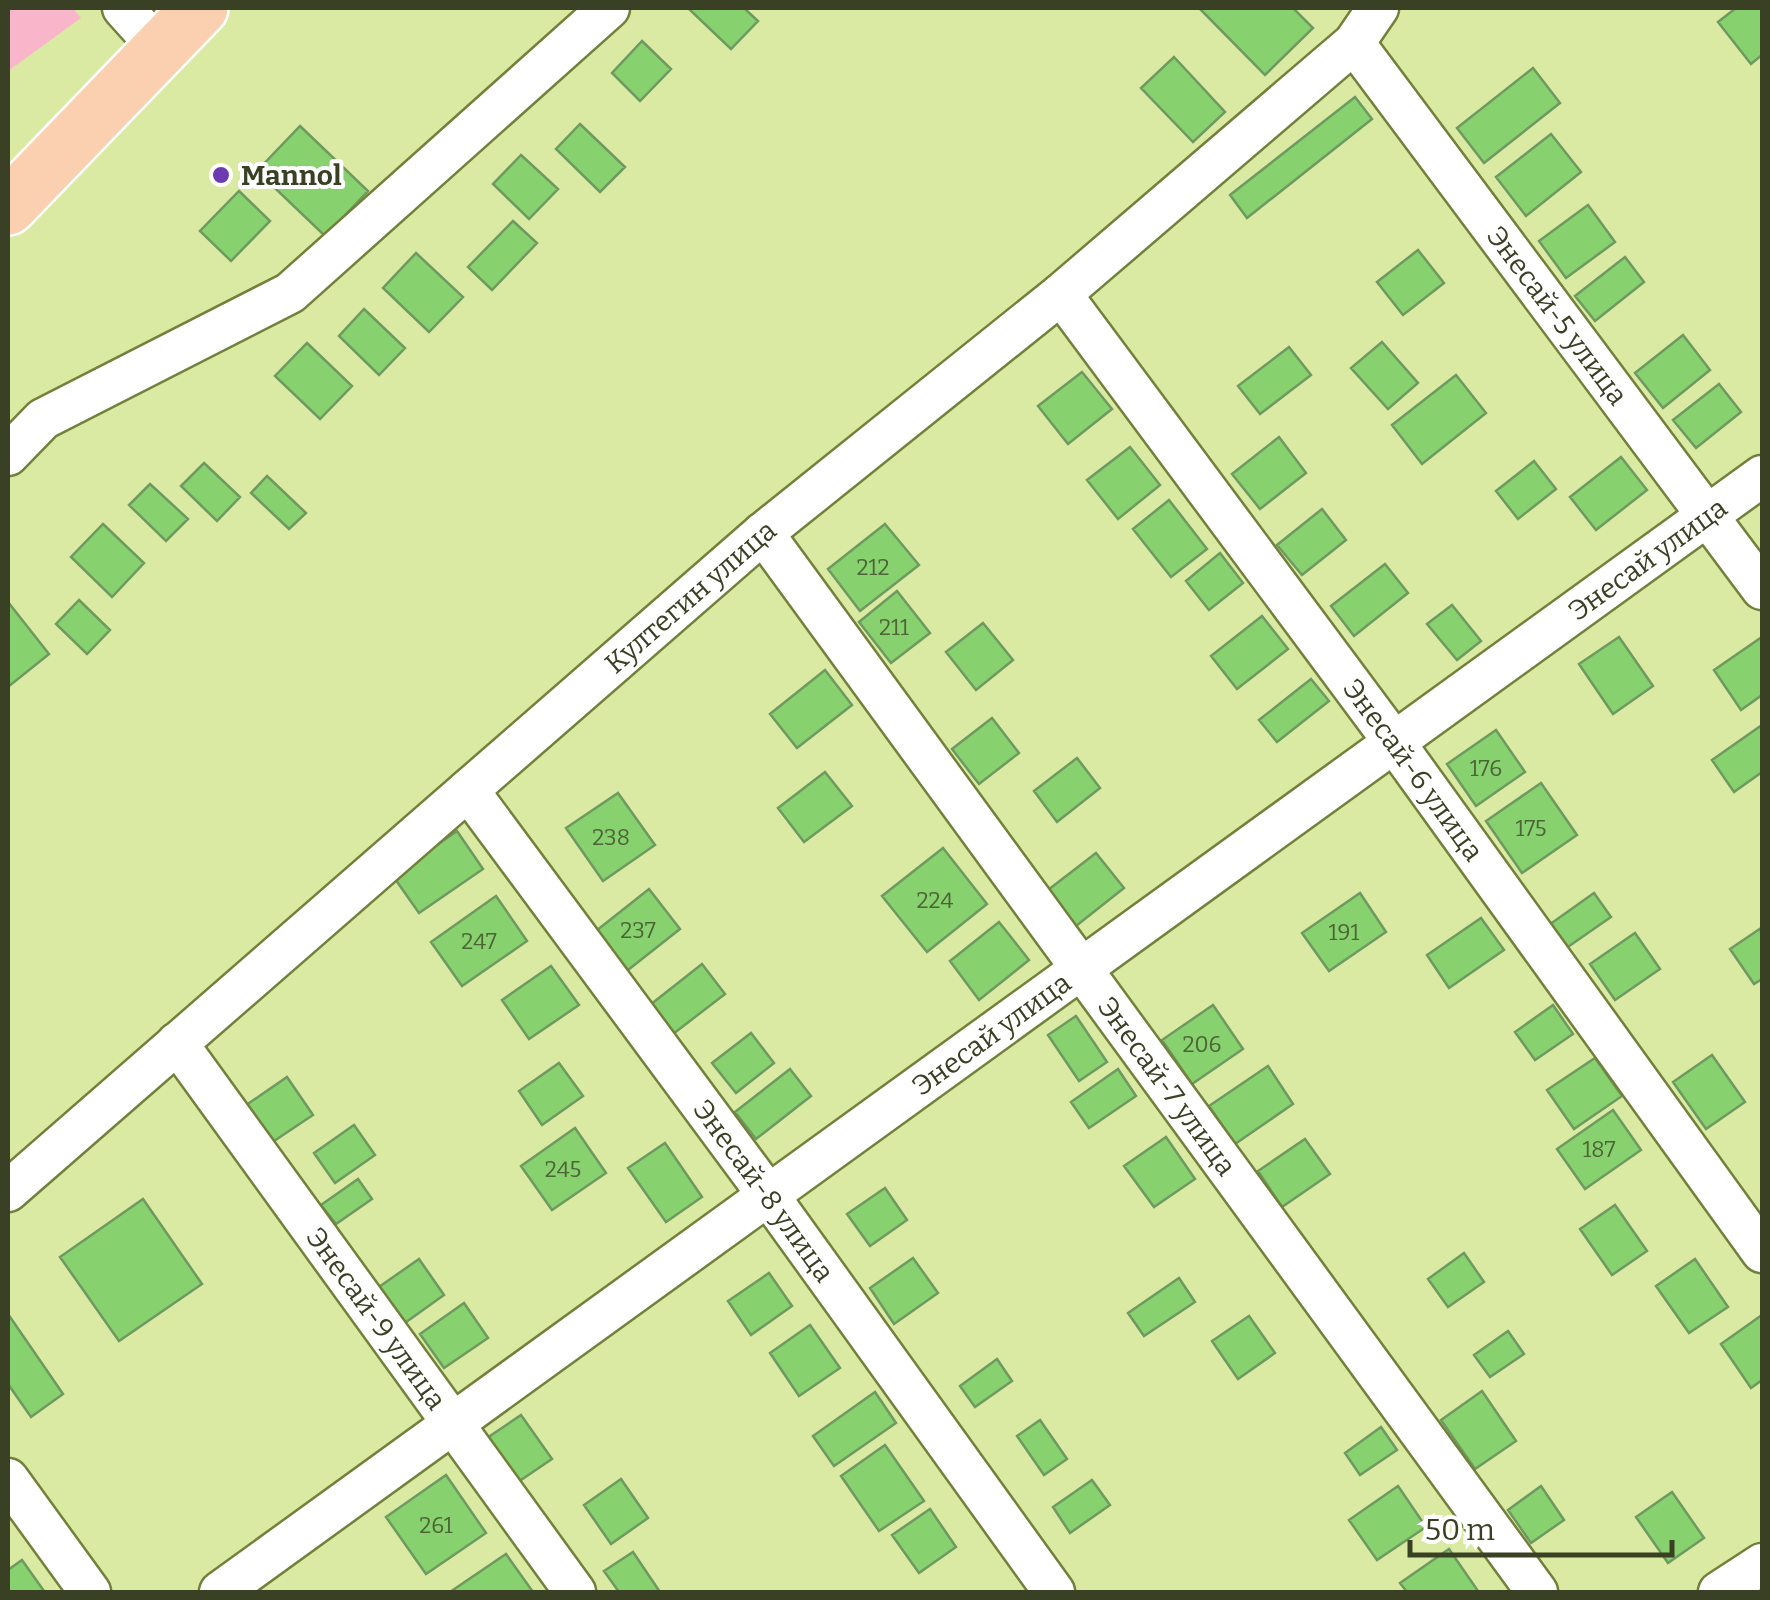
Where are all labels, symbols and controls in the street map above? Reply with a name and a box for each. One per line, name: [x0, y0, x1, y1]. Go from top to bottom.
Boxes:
place label: Mannol: [241, 159, 342, 192]
marker: Mannol: [210, 164, 232, 186]
street label: Энесай-5 улица: [1480, 220, 1635, 411]
street label: Энесай улица: [1562, 491, 1733, 627]
street label: Култегин улица: [598, 513, 782, 680]
house number: 212: [857, 554, 889, 581]
house number: 211: [879, 614, 909, 641]
street label: Энесай-6 улица: [1336, 672, 1491, 867]
house number: 176: [1470, 755, 1502, 782]
house number: 175: [1515, 815, 1547, 842]
house number: 238: [592, 824, 630, 851]
house number: 224: [917, 887, 954, 914]
house number: 237: [620, 917, 656, 944]
house number: 191: [1329, 919, 1359, 946]
house number: 247: [461, 928, 497, 955]
street label: Энесай улица: [906, 965, 1077, 1102]
street label: Энесай-7 улица: [1091, 990, 1243, 1182]
house number: 206: [1183, 1031, 1221, 1058]
street label: Энесай-8 улица: [686, 1093, 841, 1288]
house number: 187: [1582, 1136, 1616, 1163]
house number: 245: [545, 1156, 581, 1183]
street label: Энесай-9 улица: [300, 1221, 454, 1416]
scale bar: [1410, 1495, 1672, 1557]
house number: 261: [419, 1512, 453, 1539]
text: 50 m: [1425, 1512, 1495, 1548]

